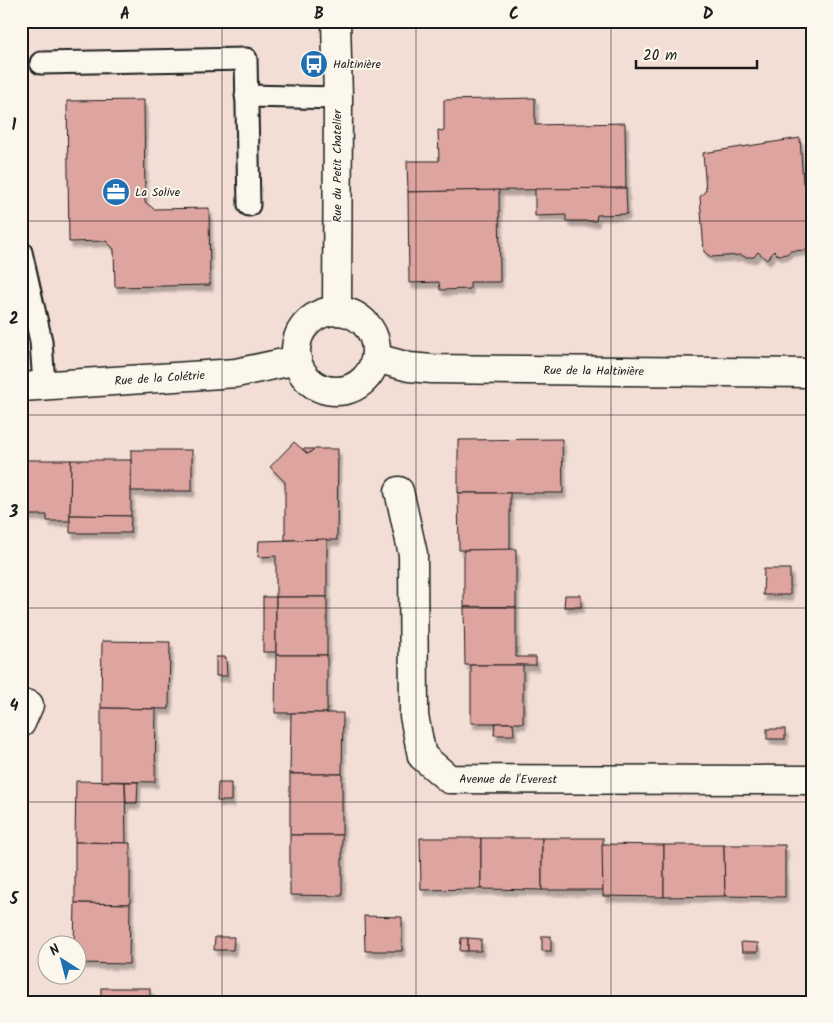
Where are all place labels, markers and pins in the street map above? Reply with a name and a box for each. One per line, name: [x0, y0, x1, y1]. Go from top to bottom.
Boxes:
bus stop icon: Haltinière: [299, 49, 329, 79]
place label: Haltinière: [333, 55, 382, 74]
office icon: La Solive: [101, 177, 131, 207]
place label: La Solive: [135, 183, 181, 202]

